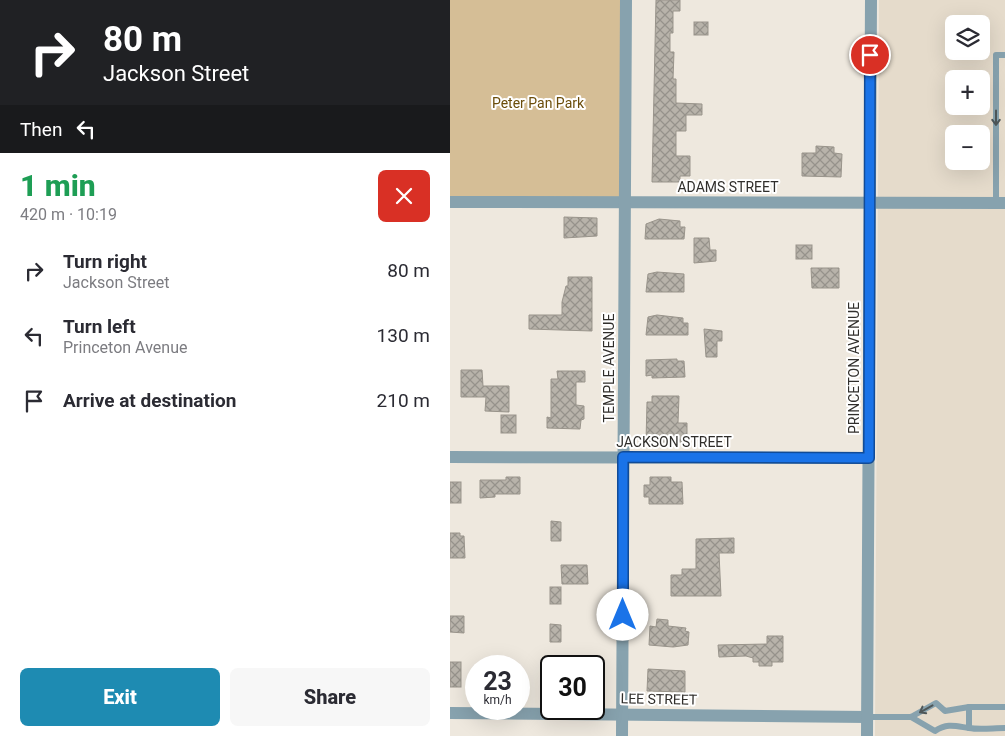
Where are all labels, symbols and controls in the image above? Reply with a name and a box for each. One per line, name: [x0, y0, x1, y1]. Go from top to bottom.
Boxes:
map controls: [945, 15, 990, 170]
button: layers: [945, 15, 990, 60]
text: 80 m: [103, 19, 182, 60]
icon: right: [20, 20, 85, 85]
pin: [849, 34, 891, 76]
icon: arrive: [856, 41, 884, 69]
text: Jackson Street: [103, 61, 249, 86]
button: +: [945, 70, 990, 115]
park label: Peter Pan Park: [492, 95, 585, 111]
one-way arrow: [991, 110, 1001, 126]
icon: left: [72, 115, 100, 143]
text: Then: [20, 118, 62, 141]
button: −: [945, 125, 990, 170]
text: 1 min: [20, 168, 96, 203]
button: close: [378, 170, 430, 222]
street label: ADAMS STREET: [677, 179, 779, 195]
text: 420 m · 10:19: [20, 205, 117, 224]
text: Turn right: [63, 250, 147, 273]
icon: right: [20, 257, 48, 285]
text: 80 m: [387, 259, 430, 282]
text: Jackson Street: [63, 273, 169, 292]
street label: PRINCETON AVENUE: [846, 302, 862, 434]
street label: TEMPLE AVENUE: [601, 314, 617, 422]
text: Turn left: [63, 315, 136, 338]
icon: left: [20, 322, 48, 350]
text: 130 m: [377, 324, 430, 347]
text: Princeton Avenue: [63, 338, 187, 357]
icon: arrive: [20, 387, 48, 415]
text: Arrive at destination: [63, 389, 236, 412]
text: 210 m: [377, 389, 430, 412]
street label: JACKSON STREET: [616, 434, 732, 450]
position arrow: [596, 588, 648, 640]
speed limit sign: 30: [540, 655, 605, 720]
text: 23: [483, 667, 512, 696]
button: Exit: [20, 668, 220, 726]
button: Share: [230, 668, 430, 726]
street label: LEE STREET: [621, 690, 698, 708]
text: km/h: [483, 693, 512, 707]
one-way arrow: [919, 705, 934, 714]

